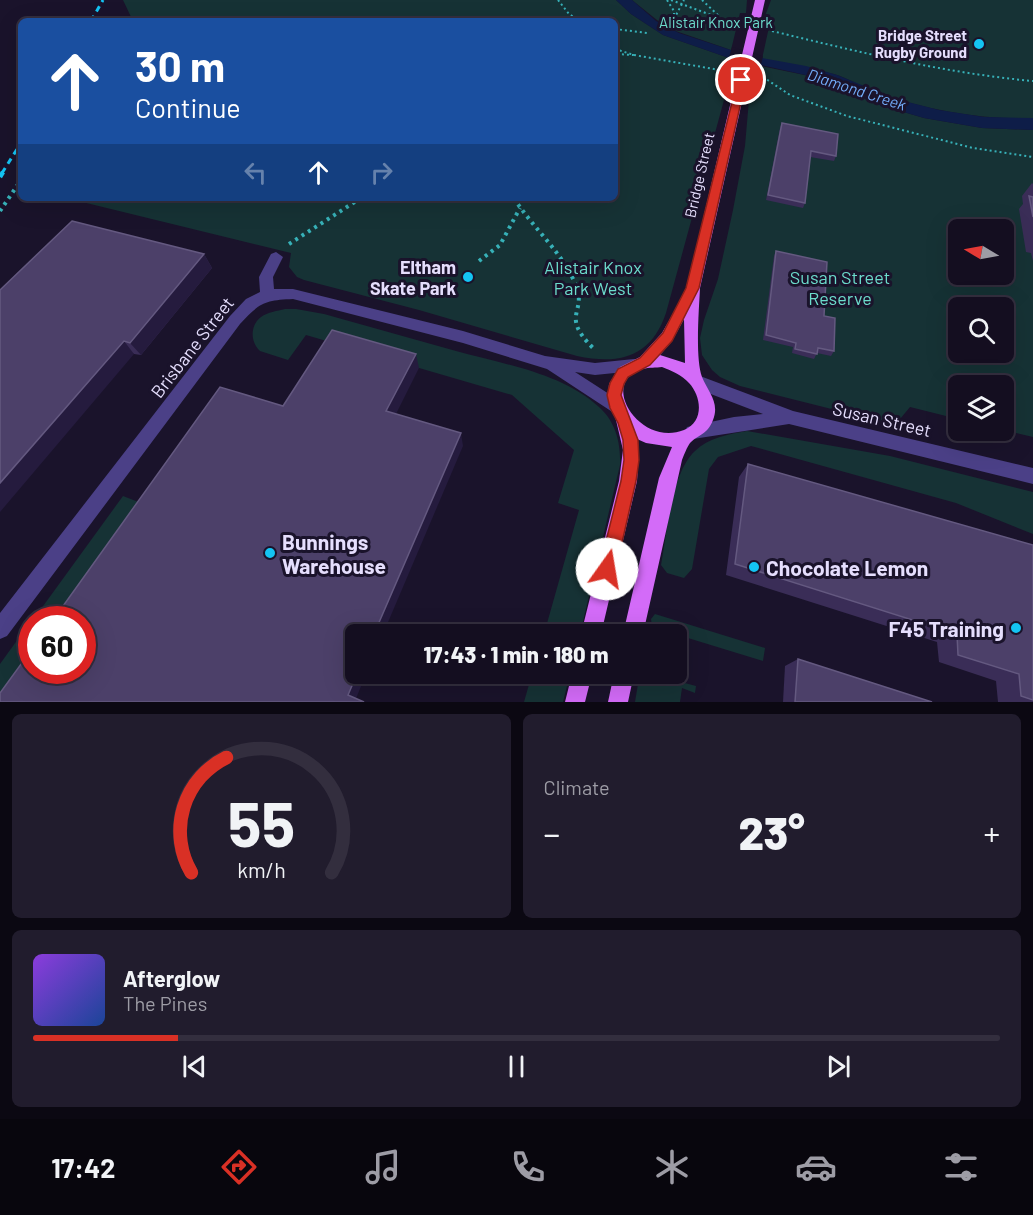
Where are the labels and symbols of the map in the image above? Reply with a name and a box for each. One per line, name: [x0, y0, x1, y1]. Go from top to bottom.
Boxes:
park label: Alistair Knox Park: [659, 13, 773, 31]
place label: Bridge Street Rugby Ground: [875, 26, 967, 61]
marker: Bridge Street Rugby Ground: [972, 37, 986, 51]
pin: [715, 54, 766, 105]
water label: Diamond Creek: [805, 64, 909, 114]
street label: Bridge Street: [680, 131, 718, 219]
north arrow: [948, 219, 1014, 285]
place label: Eltham Skate Park: [370, 256, 456, 299]
park label: Alistair Knox Park West: [544, 256, 642, 299]
park label: Susan Street Reserve: [790, 266, 890, 309]
marker: Eltham Skate Park: [461, 270, 475, 284]
street label: Brisbane Street: [146, 292, 238, 402]
street label: Susan Street: [831, 397, 933, 441]
place label: Bunnings Warehouse: [282, 529, 386, 578]
position arrow: [575, 537, 639, 601]
marker: Bunnings Warehouse: [263, 546, 277, 560]
place label: Chocolate Lemon: [766, 555, 928, 580]
marker: Chocolate Lemon: [747, 560, 761, 574]
speed limit sign: 60: [18, 606, 96, 684]
place label: F45 Training: [889, 616, 1004, 641]
marker: F45 Training: [1009, 621, 1023, 635]

